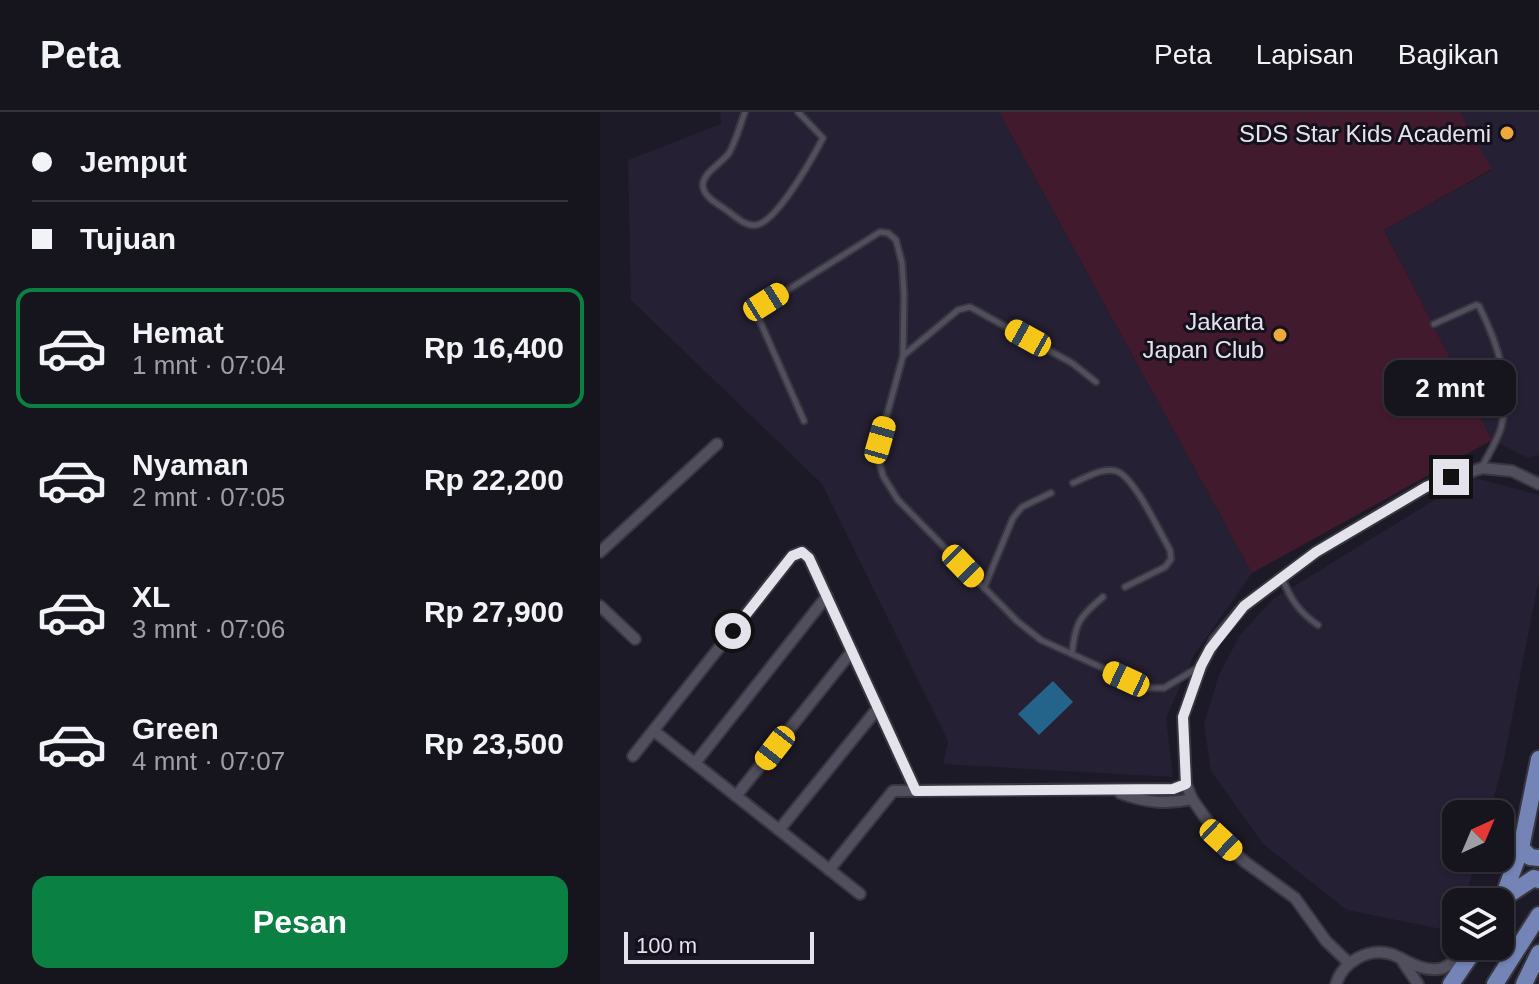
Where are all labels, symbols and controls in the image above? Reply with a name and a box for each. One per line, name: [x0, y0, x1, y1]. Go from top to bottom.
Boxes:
text: Peta: [40, 34, 120, 76]
text: Peta: [1154, 39, 1212, 70]
text: Lapisan: [1256, 39, 1354, 70]
text: Bagikan: [1398, 39, 1499, 70]
place label: SDS Star Kids Academi: [1239, 120, 1491, 147]
marker: SDS Star Kids Academi: [1498, 124, 1516, 142]
text: Jemput: [80, 145, 187, 178]
text: Tujuan: [80, 222, 176, 255]
car: [739, 279, 793, 325]
place label: Jakarta Japan Club: [1143, 308, 1265, 363]
icon: car: [36, 312, 108, 384]
text: Hemat: [132, 316, 224, 349]
car: [1001, 316, 1055, 360]
marker: Jakarta Japan Club: [1271, 326, 1289, 344]
text: Rp 16,400: [424, 331, 564, 364]
text: 1 mnt · 07:04: [132, 350, 285, 380]
callout: 2 mnt: [1385, 361, 1517, 417]
text: 2 mnt: [1415, 373, 1485, 403]
car: [862, 414, 898, 466]
icon: car: [36, 444, 108, 516]
text: Nyaman: [132, 448, 249, 481]
route end: [1433, 459, 1469, 495]
text: Rp 22,200: [424, 463, 564, 496]
text: 2 mnt · 07:05: [132, 482, 285, 512]
car: [938, 540, 988, 592]
icon: car: [36, 576, 108, 648]
text: XL: [132, 580, 170, 613]
text: Rp 27,900: [424, 595, 564, 628]
route start: [715, 613, 751, 649]
text: 3 mnt · 07:06: [132, 614, 285, 644]
car: [1099, 658, 1153, 700]
icon: car: [36, 708, 108, 780]
text: Green: [132, 712, 219, 745]
car: [751, 722, 799, 774]
text: Rp 23,500: [424, 727, 564, 760]
text: 4 mnt · 07:07: [132, 746, 285, 776]
north arrow: [1442, 800, 1514, 872]
map controls: [1442, 800, 1514, 960]
car: [1195, 815, 1247, 865]
button: Pesan: [32, 876, 568, 968]
button: layers: [1442, 888, 1514, 960]
scale bar: [624, 928, 814, 964]
text: 100 m: [636, 933, 697, 958]

